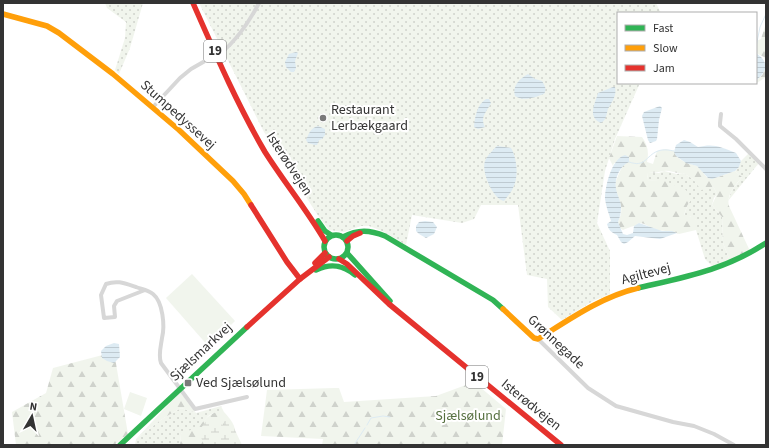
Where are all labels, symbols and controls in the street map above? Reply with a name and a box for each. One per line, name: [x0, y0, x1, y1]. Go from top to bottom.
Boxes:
legend: [617, 12, 757, 84]
text: Fast: [653, 20, 673, 37]
road number: 19: [204, 40, 226, 62]
text: Slow: [653, 40, 678, 57]
text: Jam: [653, 60, 675, 77]
street label: Stumpedyssevej: [136, 76, 220, 154]
place label: Restaurant Lerbækgaard: [331, 100, 408, 136]
marker: Restaurant Lerbækgaard: [318, 113, 328, 123]
street label: Isterødvejen: [261, 128, 317, 200]
street label: Agiltevej: [619, 258, 673, 290]
street label: Grønnegade: [523, 310, 589, 374]
street label: Sjælsmarkvej: [165, 318, 237, 386]
road number: 19: [466, 366, 488, 388]
place label: Ved Sjælsølund: [196, 373, 286, 393]
street label: Isterødvejen: [497, 374, 565, 436]
marker: Ved Sjælsølund: [183, 378, 193, 388]
north arrow: [12, 396, 52, 436]
text: N: [29, 399, 38, 415]
park label: Sjælsølund: [435, 406, 501, 426]

